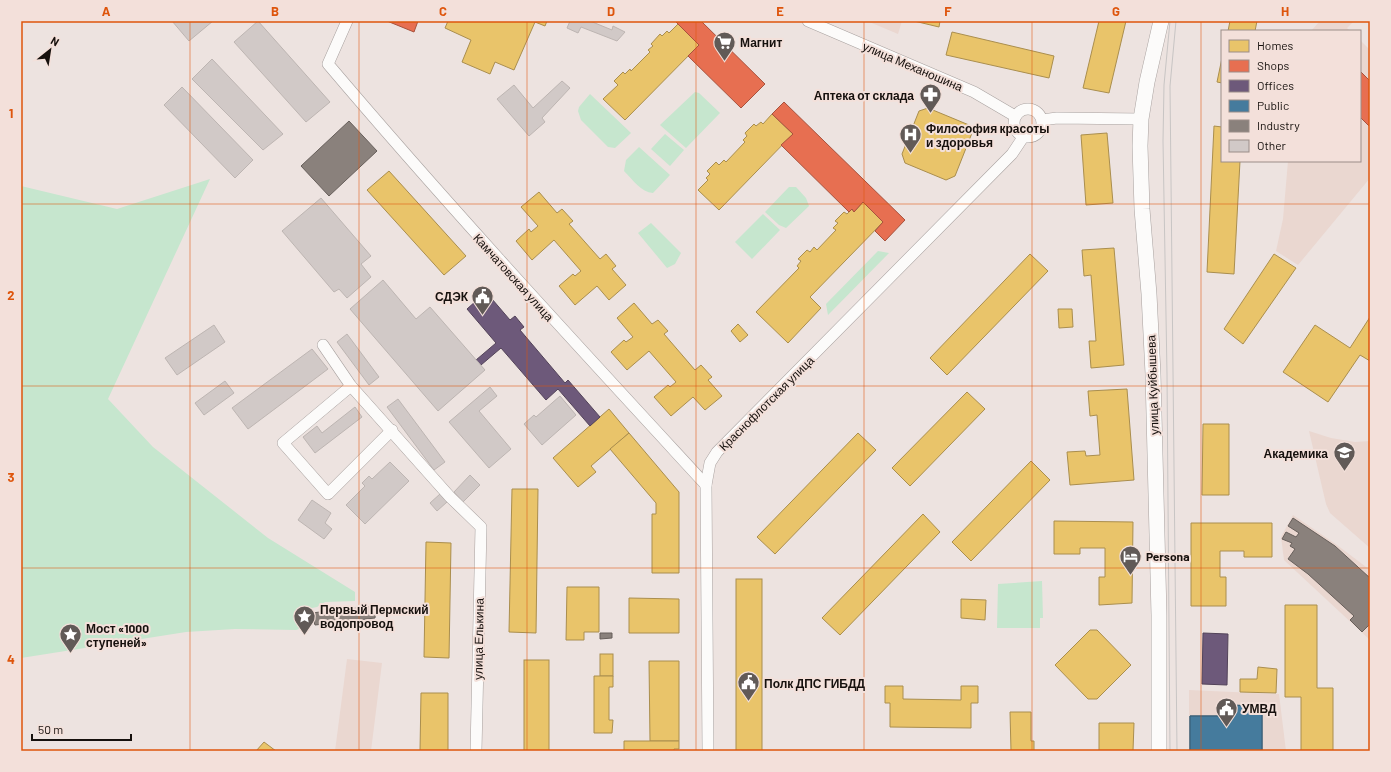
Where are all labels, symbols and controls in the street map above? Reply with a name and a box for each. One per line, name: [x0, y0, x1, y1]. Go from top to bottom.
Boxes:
text: A: [102, 3, 111, 19]
text: B: [271, 3, 279, 19]
text: C: [439, 3, 447, 19]
text: D: [607, 3, 615, 19]
text: E: [776, 3, 784, 19]
text: F: [944, 3, 952, 19]
text: G: [1112, 3, 1120, 19]
text: H: [1281, 3, 1289, 19]
supermarket icon: Магнит: [711, 29, 737, 62]
north arrow: [30, 30, 70, 70]
legend: [1221, 30, 1361, 162]
text: N: [49, 33, 62, 48]
place label: Магнит: [740, 35, 782, 49]
text: Homes: [1257, 38, 1294, 52]
street label: улица Механошина: [860, 39, 965, 94]
text: Shops: [1257, 58, 1290, 72]
text: Offices: [1257, 78, 1294, 92]
pharmacy icon: Аптека от склада: [917, 82, 943, 115]
place label: Аптека от склада: [814, 88, 914, 103]
text: Public: [1257, 98, 1289, 112]
text: 1: [9, 105, 13, 121]
text: Industry: [1257, 118, 1300, 132]
place label: Философия красоты и здоровья: [926, 121, 1049, 150]
hospital icon: Философия красоты и здоровья: [898, 122, 924, 155]
text: Other: [1257, 138, 1287, 152]
street label: Камчатовская улица: [470, 230, 557, 325]
public building icon: СДЭК: [470, 283, 496, 316]
text: 2: [7, 287, 15, 303]
place label: СДЭК: [435, 289, 469, 304]
street label: улица Куйбышева: [1143, 335, 1162, 435]
street label: Краснофлотская улица: [716, 352, 817, 454]
school or university icon: Академика: [1331, 440, 1357, 473]
place label: Академика: [1264, 446, 1328, 461]
text: 3: [7, 469, 15, 485]
hotel icon: Persona: [1117, 543, 1143, 576]
place label: Persona: [1146, 549, 1189, 563]
street label: улица Елькина: [470, 598, 487, 680]
place label: Первый Пермский водопровод: [320, 602, 429, 631]
place icon: Первый Пермский водопровод: [292, 603, 318, 636]
place label: Мост «1000 ступеней»: [86, 621, 149, 650]
place icon: Мост «1000 ступеней»: [57, 622, 83, 655]
text: 4: [7, 651, 15, 667]
public building icon: Полк ДПС ГИБДД: [735, 670, 761, 703]
place label: Полк ДПС ГИБДД: [764, 676, 866, 691]
public building icon: УМВД: [1213, 695, 1239, 728]
place label: УМВД: [1242, 701, 1277, 716]
scale bar: [32, 716, 131, 742]
text: 50 m: [38, 722, 63, 736]

